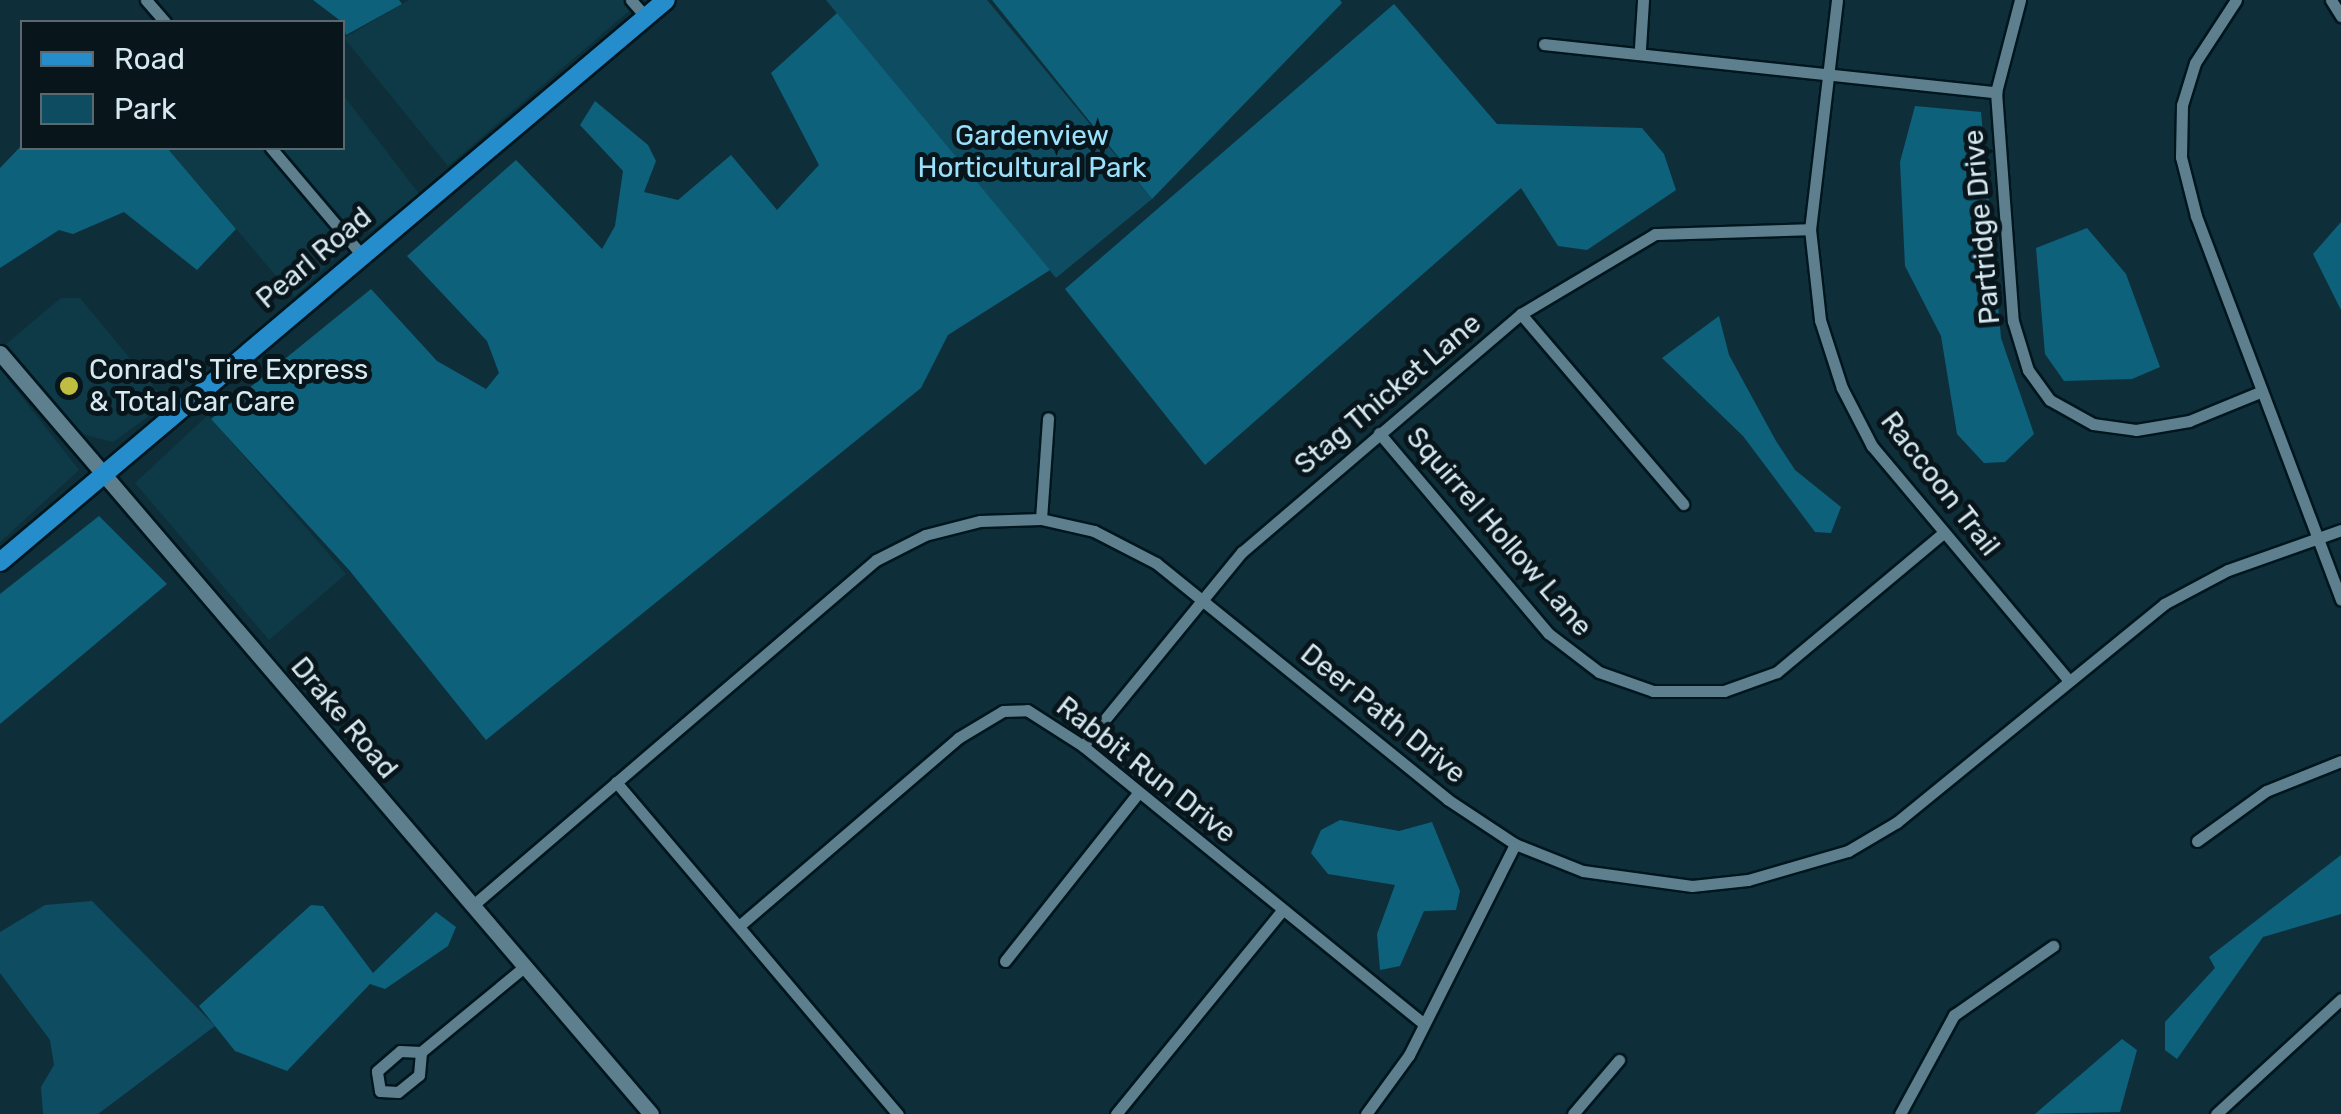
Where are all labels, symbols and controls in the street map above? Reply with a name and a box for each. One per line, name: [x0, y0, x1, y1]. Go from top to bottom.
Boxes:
legend: [20, 20, 345, 150]
text: Road: [114, 41, 185, 77]
text: Park: [114, 91, 176, 127]
park label: Gardenview Horticultural Park: [917, 119, 1147, 185]
street label: Partridge Drive: [1957, 128, 2007, 326]
street label: Pearl Road: [250, 200, 378, 316]
street label: Stag Thicket Lane: [1288, 306, 1488, 482]
place label: Conrad's Tire Express & Total Car Care: [89, 353, 369, 419]
marker: Conrad's Tire Express & Total Car Care: [58, 375, 80, 397]
street label: Raccoon Trail: [1873, 405, 2007, 563]
street label: Squirrel Hollow Lane: [1399, 420, 1599, 644]
street label: Deer Path Drive: [1293, 637, 1473, 791]
street label: Drake Road: [284, 651, 404, 785]
street label: Rabbit Run Drive: [1050, 690, 1242, 850]

